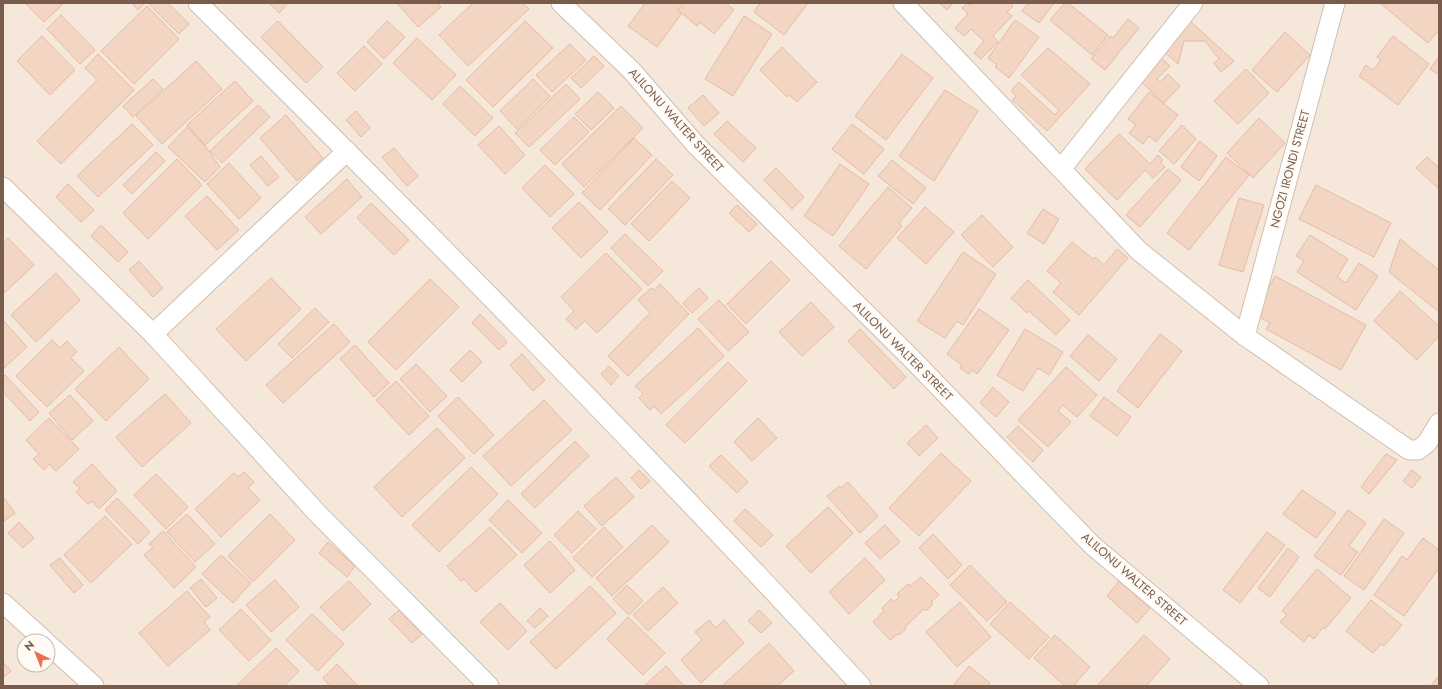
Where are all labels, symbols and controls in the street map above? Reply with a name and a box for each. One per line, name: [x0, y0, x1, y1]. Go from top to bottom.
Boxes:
street label: ALILONU WALTER STREET: [624, 64, 728, 176]
street label: NGOZI IRONDI STREET: [1266, 108, 1315, 230]
street label: ALILONU WALTER STREET: [849, 297, 957, 405]
street label: ALILONU WALTER STREET: [1077, 528, 1191, 630]
north arrow: [16, 633, 56, 673]
text: N: [21, 637, 38, 655]

